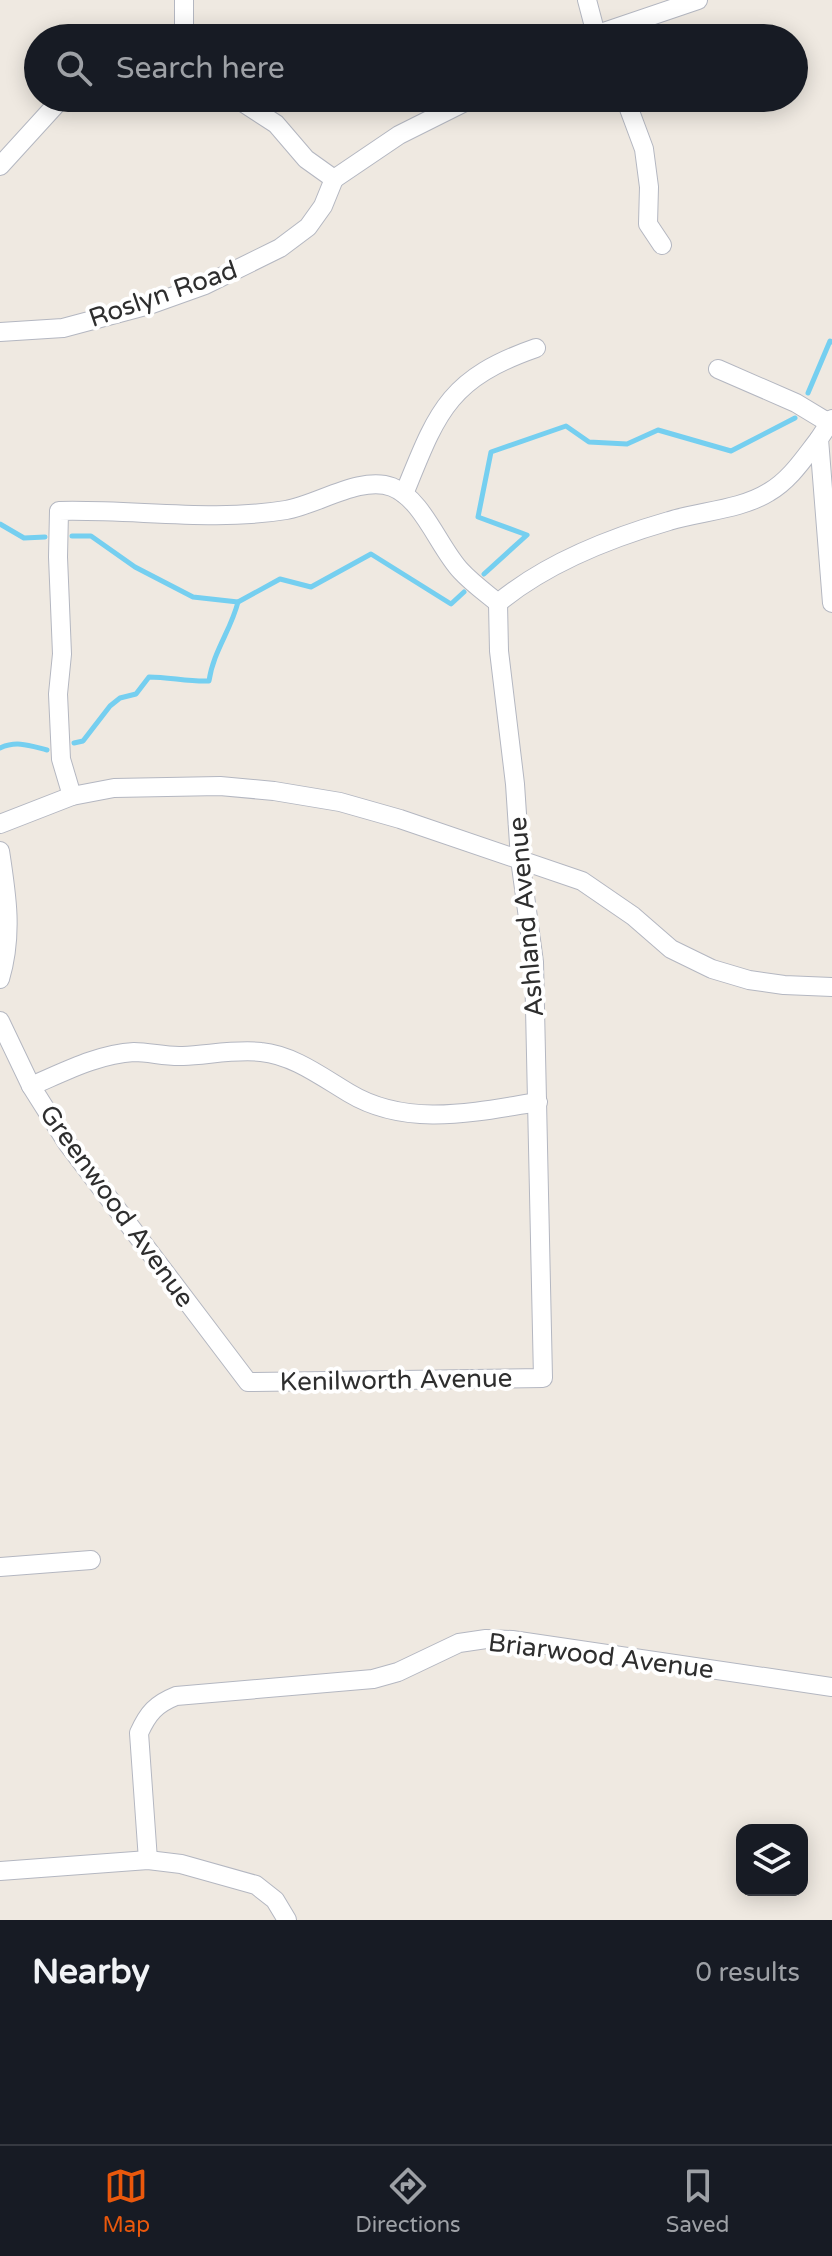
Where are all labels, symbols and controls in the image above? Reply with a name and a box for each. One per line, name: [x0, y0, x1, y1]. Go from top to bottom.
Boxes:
search box: [24, 24, 808, 112]
icon: search: [52, 46, 96, 90]
text: Search here: [116, 50, 285, 87]
street label: Roslyn Road: [85, 254, 241, 334]
street label: Ashland Avenue: [502, 816, 550, 1018]
street label: Greenwood Avenue: [33, 1099, 201, 1313]
street label: Kenilworth Avenue: [279, 1362, 513, 1398]
street label: Briarwood Avenue: [486, 1627, 716, 1685]
map controls: [736, 1824, 808, 1896]
button: layers: [736, 1824, 808, 1896]
text: Nearby: [32, 1952, 150, 1993]
text: 0 results: [695, 1957, 800, 1988]
tab: Map: [103, 2164, 150, 2238]
tab: Directions: [355, 2164, 461, 2238]
tab: Saved: [666, 2164, 729, 2238]

